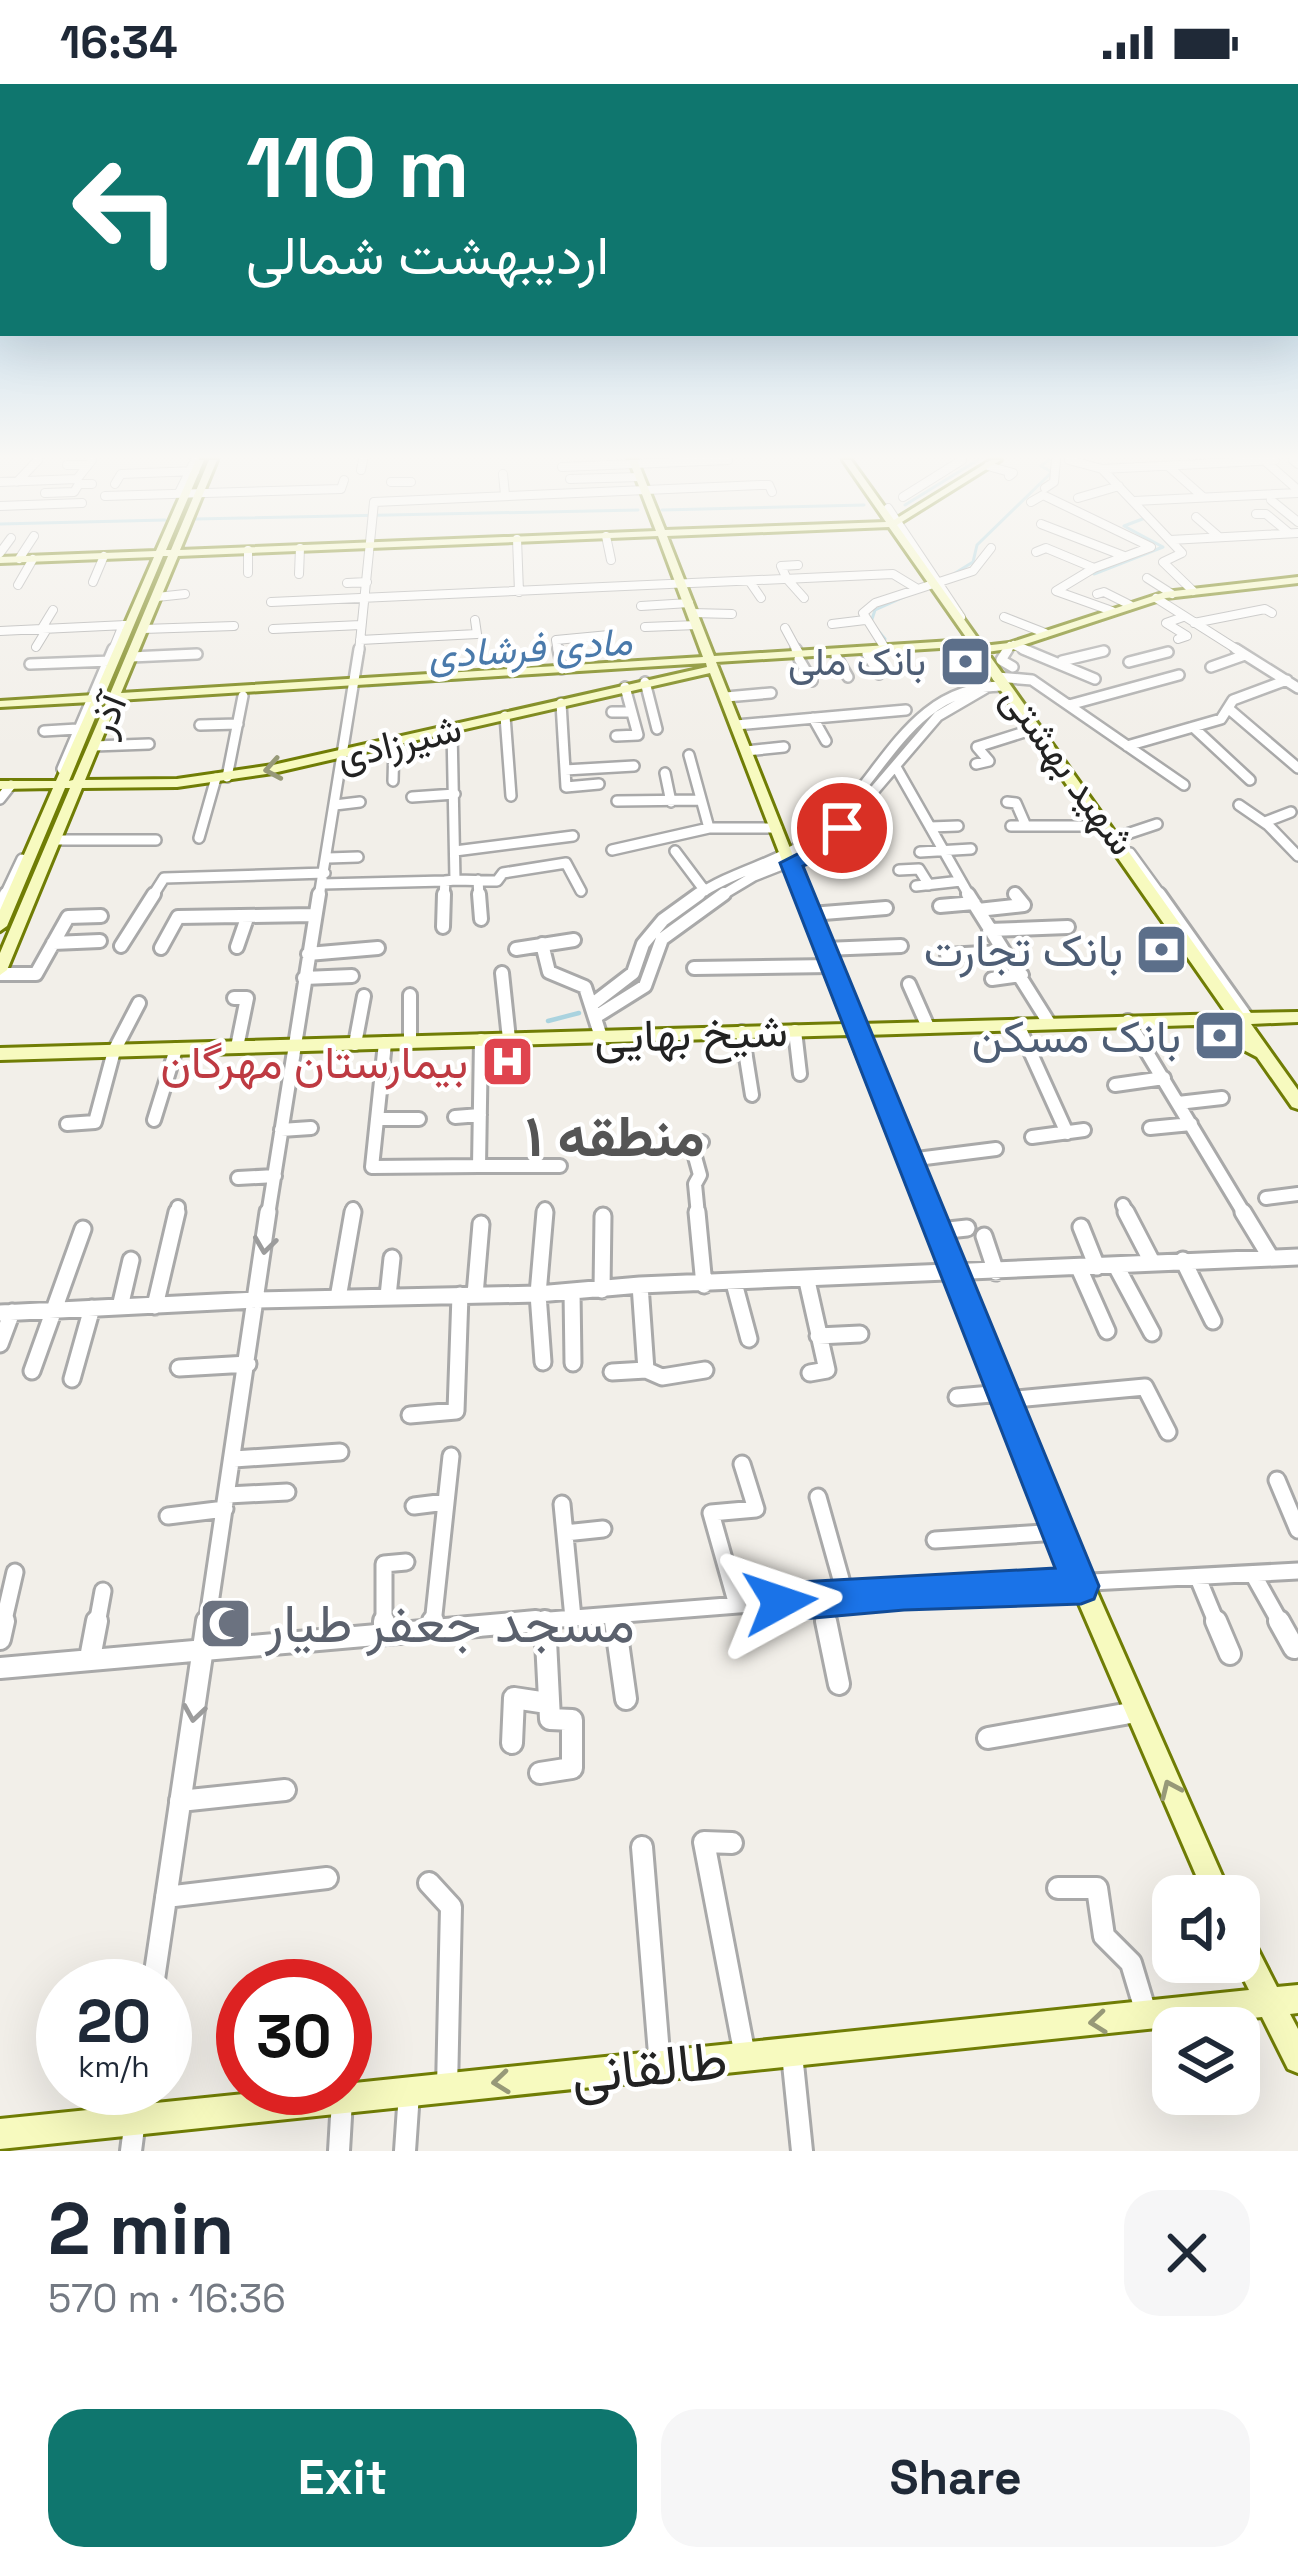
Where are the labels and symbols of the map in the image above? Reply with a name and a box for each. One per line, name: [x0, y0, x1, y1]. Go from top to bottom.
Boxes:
water label: مادی فرشادی: [426, 616, 634, 680]
bank icon: بانک ملی: [937, 633, 993, 689]
place label: بانک ملی: [788, 637, 926, 686]
street label: شهید بهشتی: [991, 675, 1147, 865]
street label: آذر: [76, 684, 139, 744]
street label: شیرزادی: [332, 703, 466, 781]
one-way arrow: [263, 756, 283, 781]
pin: [791, 777, 893, 879]
place label: بانک تجارت: [924, 922, 1123, 979]
bank icon: بانک تجارت: [1134, 922, 1190, 978]
street label: شیخ بهایی: [593, 1002, 789, 1068]
place label: بانک مسکن: [972, 1008, 1181, 1065]
bank icon: بانک مسکن: [1192, 1008, 1248, 1064]
place label: بیمارستان مهرگان: [161, 1034, 468, 1091]
hospital icon: بیمارستان مهرگان: [479, 1034, 535, 1090]
district label: منطقه ۱: [525, 1100, 705, 1173]
one-way arrow: [253, 1235, 279, 1254]
position arrow: [717, 1539, 843, 1665]
place label: مسجد جعفر طیار: [264, 1589, 635, 1658]
mosque icon: مسجد جعفر طیار: [198, 1595, 254, 1651]
one-way arrow: [182, 1703, 208, 1723]
one-way arrow: [1161, 1780, 1185, 1801]
speed limit sign: 30: [216, 1959, 372, 2115]
one-way arrow: [1088, 2008, 1108, 2034]
street label: طالقانی: [568, 2025, 730, 2109]
one-way arrow: [492, 2069, 511, 2095]

